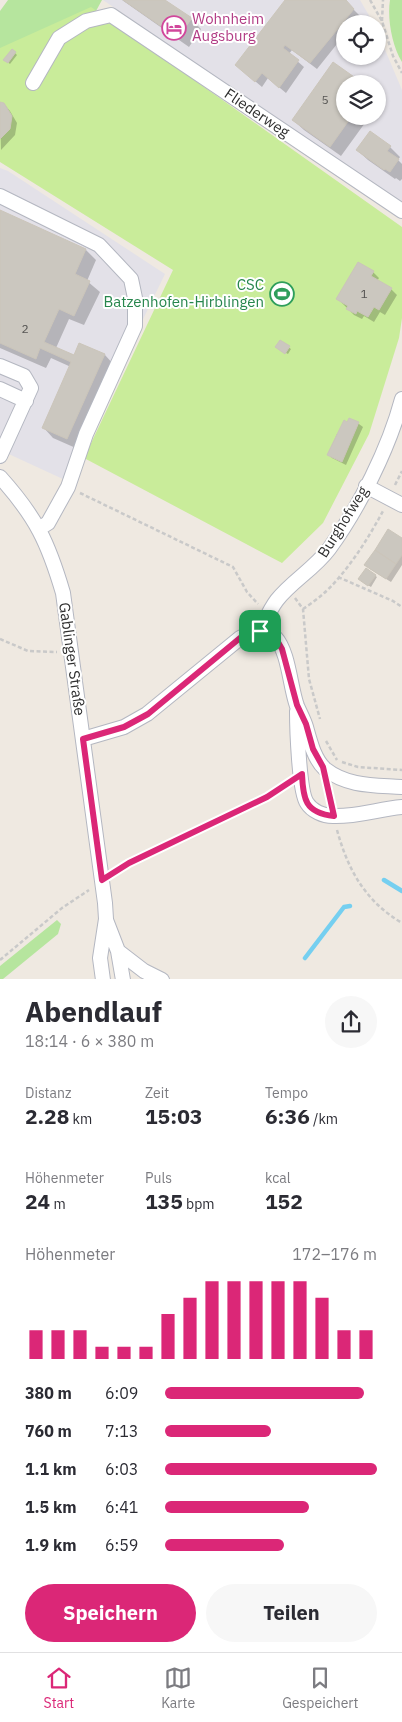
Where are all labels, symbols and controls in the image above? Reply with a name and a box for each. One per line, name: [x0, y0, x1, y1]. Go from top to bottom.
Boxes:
place label: Wohnheim Augsburg: [192, 9, 264, 45]
hotel icon: Wohnheim Augsburg: [161, 15, 187, 41]
map controls: [336, 15, 386, 125]
button: locate: [336, 15, 386, 65]
button: layers: [336, 75, 386, 125]
street label: Fliederweg: [221, 84, 294, 141]
house number: 5: [321, 92, 329, 107]
place label: CSC Batzenhofen-Hirblingen: [103, 275, 264, 311]
sports icon: CSC Batzenhofen-Hirblingen: [269, 281, 295, 307]
house number: 1: [360, 286, 368, 301]
house number: 2: [21, 321, 29, 336]
street label: Burghofweg: [313, 482, 372, 561]
street label: Gablinger Straße: [55, 601, 90, 717]
pin: [239, 610, 281, 652]
icon: arrive: [246, 617, 274, 645]
text: Abendlauf: [25, 993, 162, 1030]
button: share: [325, 996, 377, 1048]
text: 18:14 · 6 × 380 m: [25, 1031, 154, 1051]
text: Distanz: [25, 1084, 71, 1102]
text: Zeit: [145, 1084, 169, 1102]
text: Tempo: [265, 1084, 308, 1102]
text: 2.28: [25, 1102, 69, 1130]
text: 15:03: [145, 1102, 202, 1130]
text: 6:36: [265, 1102, 310, 1130]
text: km: [69, 1110, 92, 1128]
text: /km: [310, 1110, 338, 1128]
text: Höhenmeter: [25, 1169, 104, 1187]
text: Puls: [145, 1169, 172, 1187]
text: kcal: [265, 1169, 290, 1187]
text: 24: [25, 1187, 50, 1215]
text: 135: [145, 1187, 183, 1215]
text: 152: [265, 1187, 303, 1215]
text: m: [50, 1195, 66, 1213]
text: bpm: [183, 1195, 215, 1213]
text: Höhenmeter: [25, 1244, 115, 1264]
text: 172–176 m: [292, 1244, 377, 1264]
text: 380 m: [25, 1383, 72, 1403]
text: 6:09: [105, 1383, 138, 1403]
text: 760 m: [25, 1421, 72, 1441]
text: 7:13: [105, 1421, 138, 1441]
text: 1.1 km: [25, 1459, 76, 1479]
text: 6:03: [105, 1459, 138, 1479]
text: 1.5 km: [25, 1497, 76, 1517]
text: 6:41: [105, 1497, 138, 1517]
text: 1.9 km: [25, 1535, 76, 1555]
text: 6:59: [105, 1535, 138, 1555]
button: Speichern: [25, 1584, 196, 1642]
button: Teilen: [206, 1584, 377, 1642]
tab: Start: [44, 1664, 74, 1712]
tab: Karte: [161, 1664, 195, 1712]
tab: Gespeichert: [282, 1664, 358, 1712]

